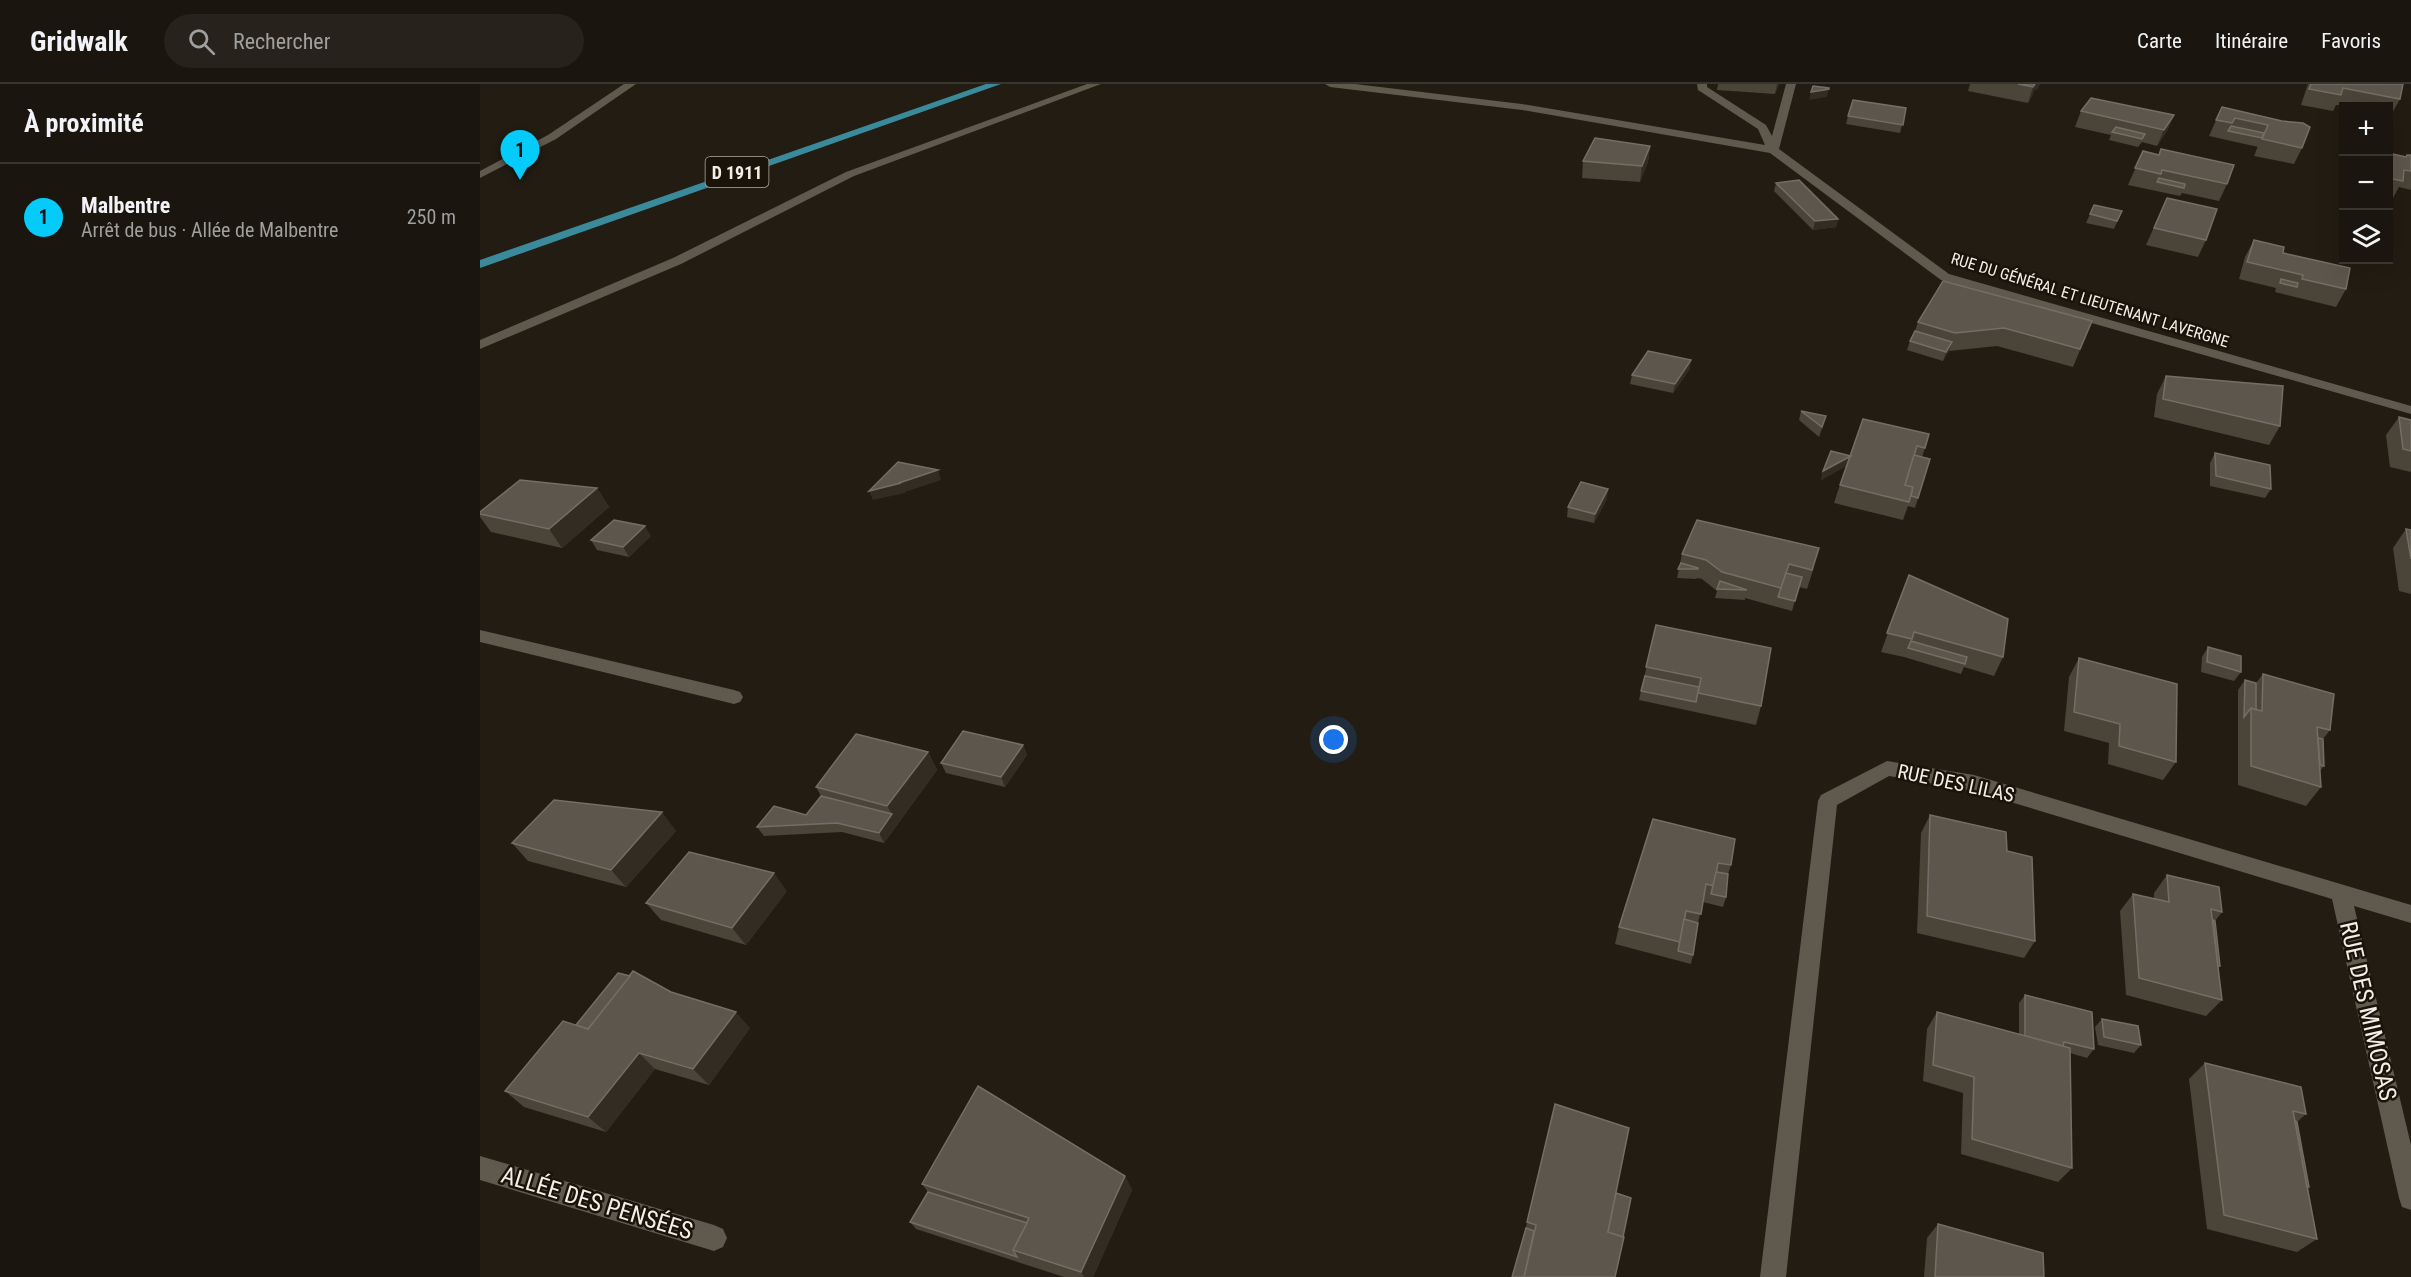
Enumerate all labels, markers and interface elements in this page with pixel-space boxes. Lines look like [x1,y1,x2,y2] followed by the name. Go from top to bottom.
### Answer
[164,14,584,68] search box
[30,25,128,58] text: Gridwalk
[185,25,218,58] icon: search
[233,29,330,54] text: Rechercher
[2137,29,2182,53] text: Carte
[2215,29,2288,53] text: Itinéraire
[2321,29,2381,53] text: Favoris
[2339,102,2393,264] map controls
[2339,102,2393,156] button: +
[24,108,144,138] text: À proximité
[500,130,540,180] pin: 1
[2339,156,2393,210] button: −
[706,157,768,187] road number: D 1911
[81,193,170,218] text: Malbentre
[38,205,49,229] text: 1
[407,205,456,229] text: 250 m
[2339,210,2393,264] button: layers
[81,218,338,242] text: Arrêt de bus · Allée de Malbentre
[1949,249,2231,351] street label: RUE DU GÉNÉRAL ET LIEUTENANT LAVERGNE
[1319,725,1348,754] your location
[1895,759,2017,807] street label: RUE DES LILAS
[2334,919,2402,1103] street label: RUE DES MIMOSAS
[498,1161,696,1245] street label: ALLÉE DES PENSÉES

